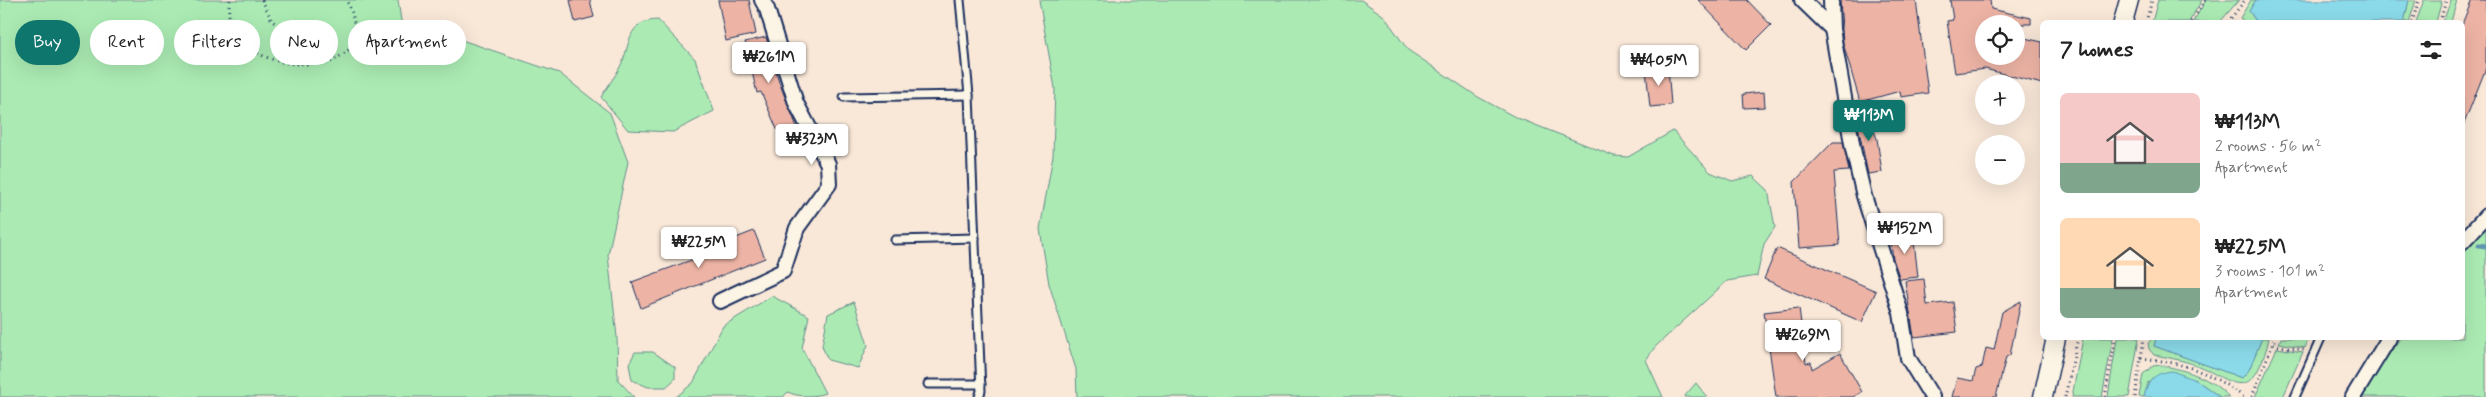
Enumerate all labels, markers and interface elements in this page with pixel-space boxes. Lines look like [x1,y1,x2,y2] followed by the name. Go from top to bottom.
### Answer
[1975,15,2025,185] map controls
[1975,15,2025,65] button: locate
[15,20,80,65] chip: Buy
[90,20,164,65] chip: Rent
[174,20,260,65] chip: Filters
[270,20,338,65] chip: New
[348,20,466,65] chip: Apartment
[2060,36,2133,64] text: 7 homes
[2417,36,2445,64] icon: filters
[734,42,804,84] pin: ₩261M
[1624,44,1694,87] pin: ₩405M
[743,47,795,68] text: ₩261M
[1631,50,1687,71] text: ₩405M
[1975,75,2025,125] button: +
[1834,100,1904,142] pin: ₩113M
[1844,105,1894,126] text: ₩113M
[2215,108,2280,136] text: ₩113M
[2100,113,2160,173] icon: home
[777,124,847,166] pin: ₩323M
[786,129,838,150] text: ₩323M
[1975,135,2025,185] button: −
[2215,136,2322,157] text: 2 rooms · 56 m²
[2215,157,2288,178] text: Apartment
[1870,212,1940,255] pin: ₩152M
[1878,218,1932,239] text: ₩152M
[664,226,734,269] pin: ₩225M
[672,232,726,253] text: ₩225M
[2215,233,2286,261] text: ₩225M
[2100,238,2160,298] icon: home
[2215,261,2325,282] text: 3 rooms · 101 m²
[2215,282,2288,303] text: Apartment
[1768,320,1838,362] pin: ₩269M
[1776,325,1830,346] text: ₩269M

